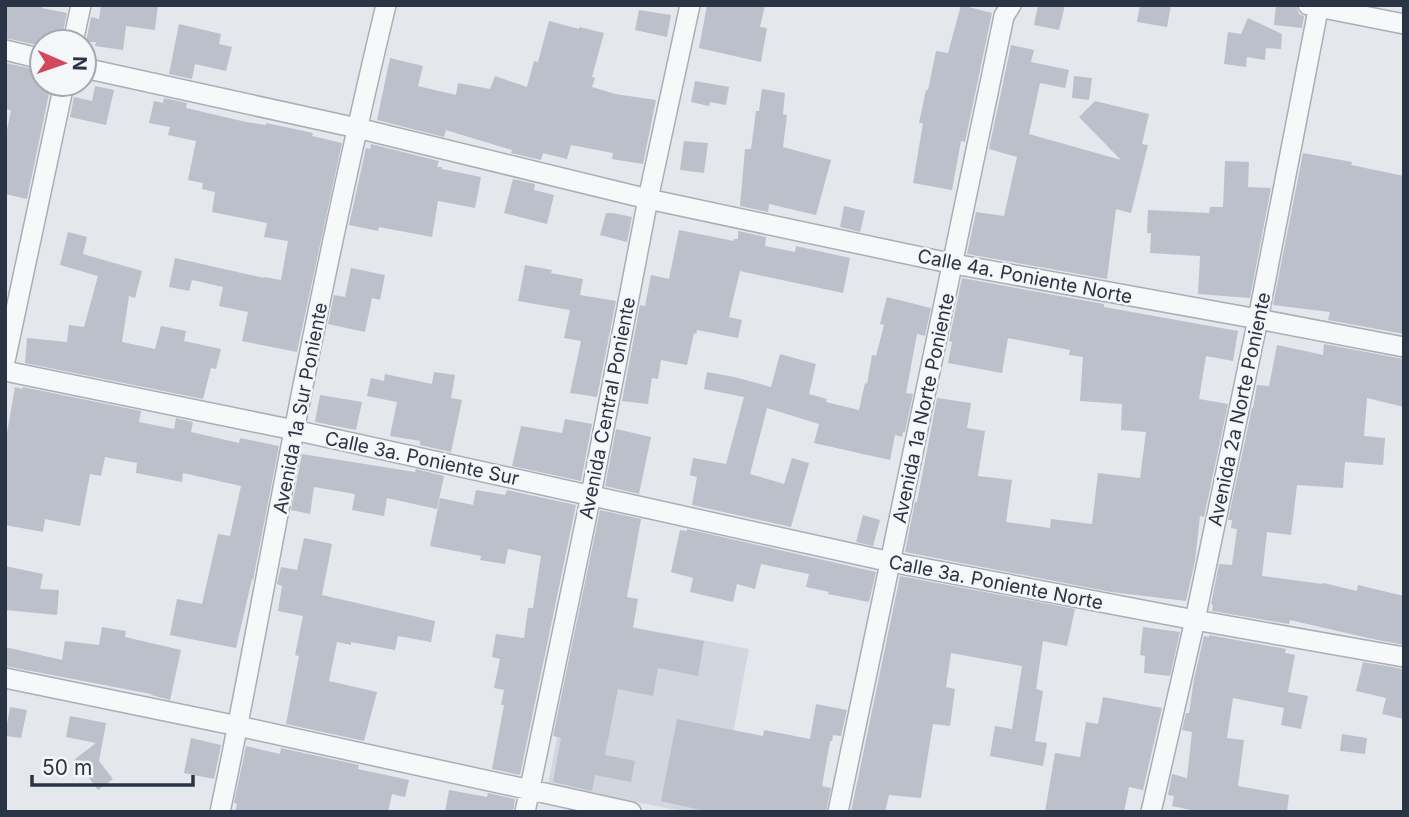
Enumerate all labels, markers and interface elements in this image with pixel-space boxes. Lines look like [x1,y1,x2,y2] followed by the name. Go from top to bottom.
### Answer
[28,28,98,98] north arrow
[68,56,91,71] text: N
[916,244,1134,309] street label: Calle 4a. Poniente Norte
[1203,290,1276,528] street label: Avenida 2a Norte Poniente
[888,291,959,525] street label: Avenida 1a Norte Poniente
[575,295,640,521] street label: Avenida Central Poniente
[269,300,332,516] street label: Avenida 1a Sur Poniente
[323,427,521,490] street label: Calle 3a. Poniente Sur
[887,550,1105,615] street label: Calle 3a. Poniente Norte
[32,744,192,788] scale bar
[42,755,92,780] text: 50 m

